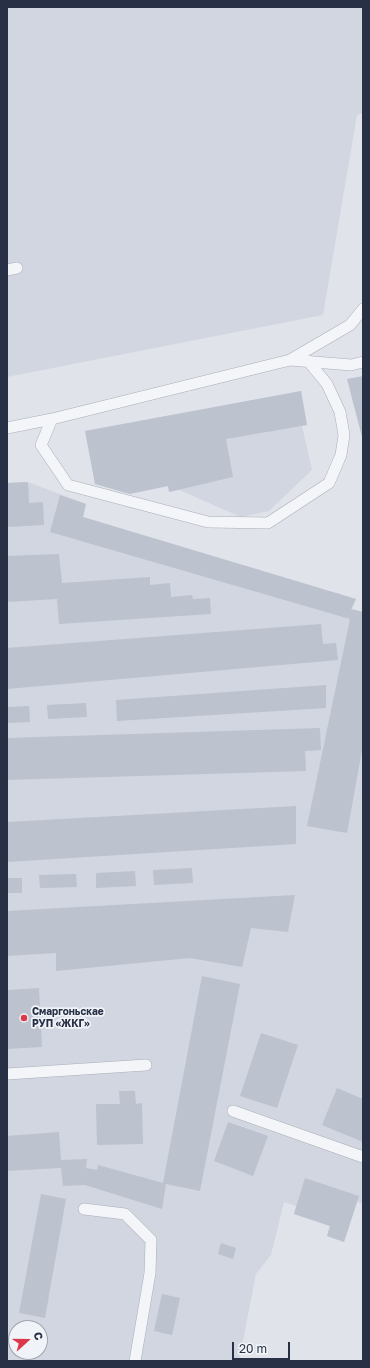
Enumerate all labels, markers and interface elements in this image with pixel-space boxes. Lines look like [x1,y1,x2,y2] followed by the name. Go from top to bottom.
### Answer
[32,1006,104,1030] place label: Смаргоньскае РУП «ЖКГ»
[19,1013,29,1023] marker: Смаргоньскае РУП «ЖКГ»
[8,1320,48,1360] north arrow
[31,1330,46,1342] text: С
[234,1334,292,1360] scale bar
[239,1341,267,1356] text: 20 m

